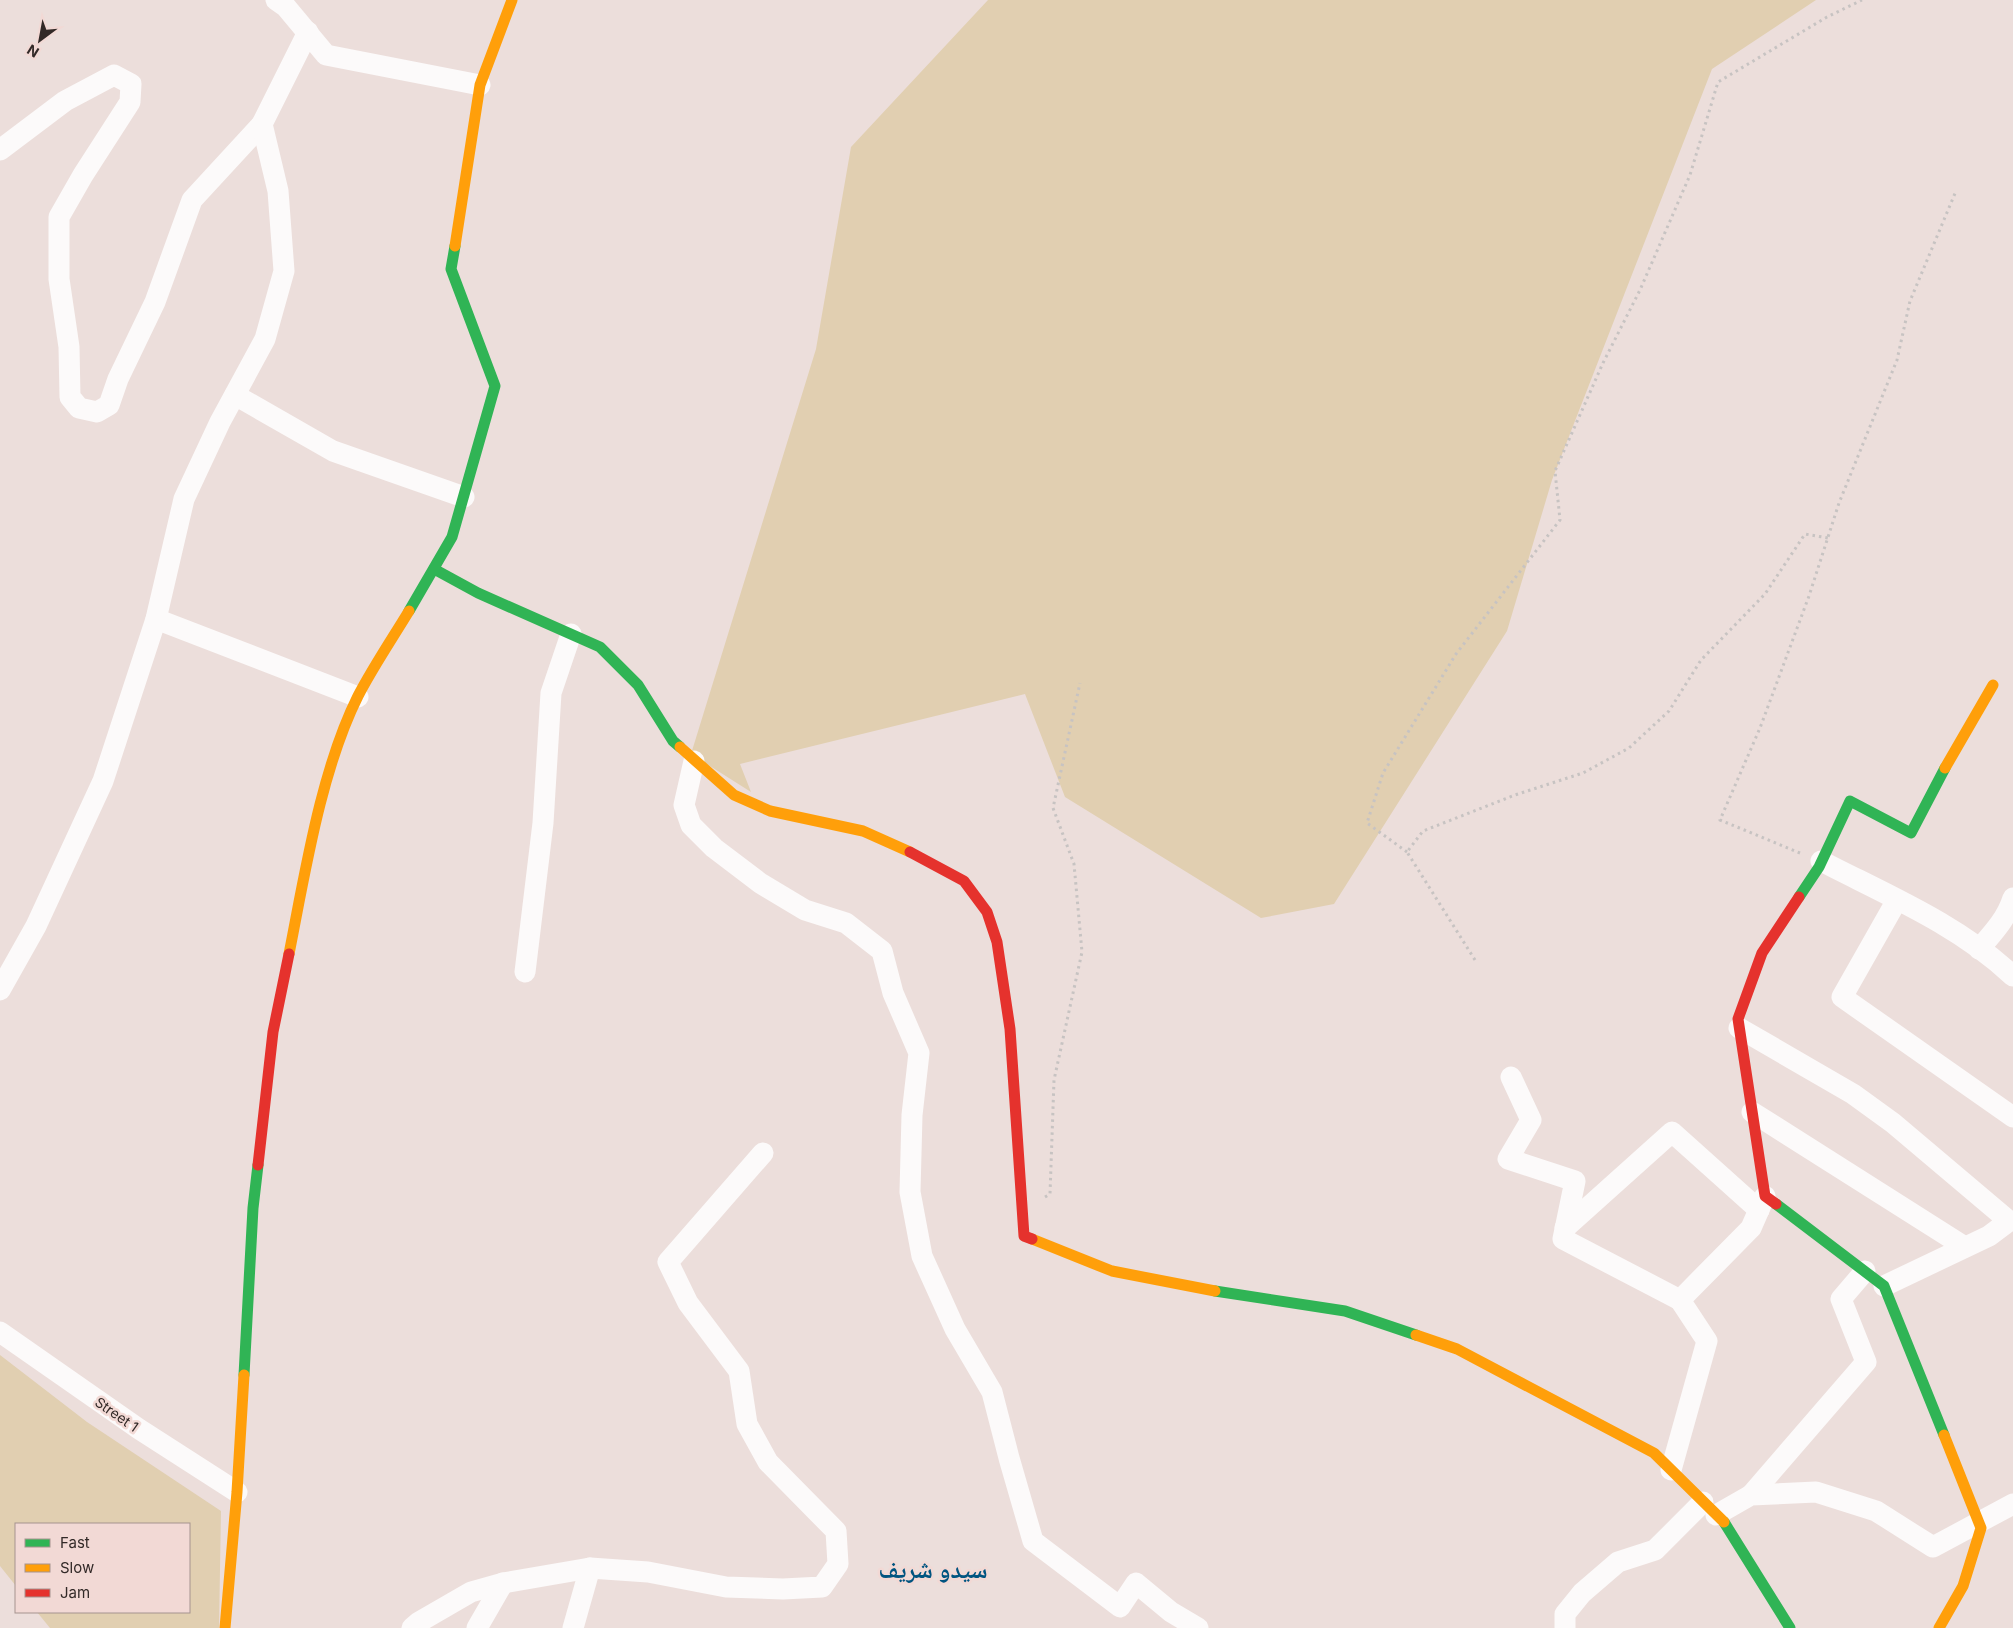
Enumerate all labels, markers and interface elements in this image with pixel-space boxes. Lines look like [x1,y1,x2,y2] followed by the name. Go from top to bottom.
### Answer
[15,15,65,65] north arrow
[24,41,42,61] text: N
[92,1393,142,1435] street label: Street 1
[15,1523,190,1613] legend
[60,1533,90,1552] text: Fast
[878,1555,988,1584] district label: سيدو شريف
[60,1558,94,1577] text: Slow
[60,1583,90,1602] text: Jam

